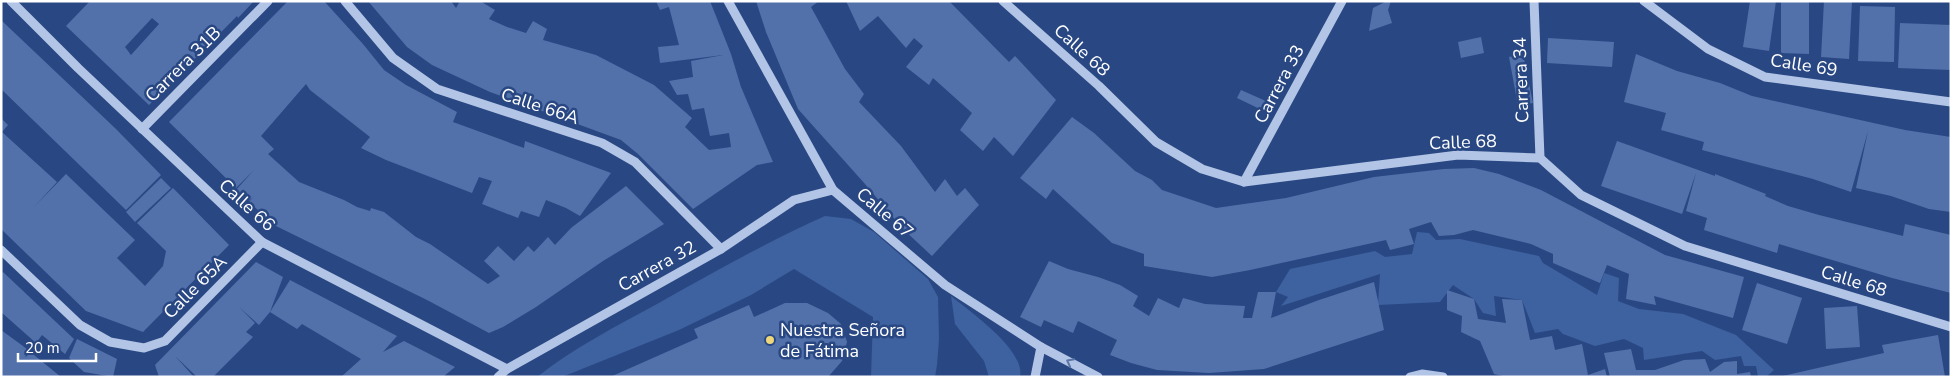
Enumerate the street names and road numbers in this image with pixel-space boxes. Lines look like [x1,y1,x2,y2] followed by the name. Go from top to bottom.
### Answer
[1049,18,1115,82] street label: Calle 68
[140,21,226,107] street label: Carrera 31B
[1508,36,1534,123] street label: Carrera 34
[1248,40,1310,128] street label: Carrera 33
[1769,48,1839,82] street label: Calle 69
[498,82,582,130] street label: Calle 66A
[1429,129,1497,155] street label: Calle 68
[214,173,280,237] street label: Calle 66
[851,182,919,244] street label: Calle 67
[614,235,700,297] street label: Carrera 32
[158,250,232,324] street label: Calle 65A
[1818,260,1890,302] street label: Calle 68

